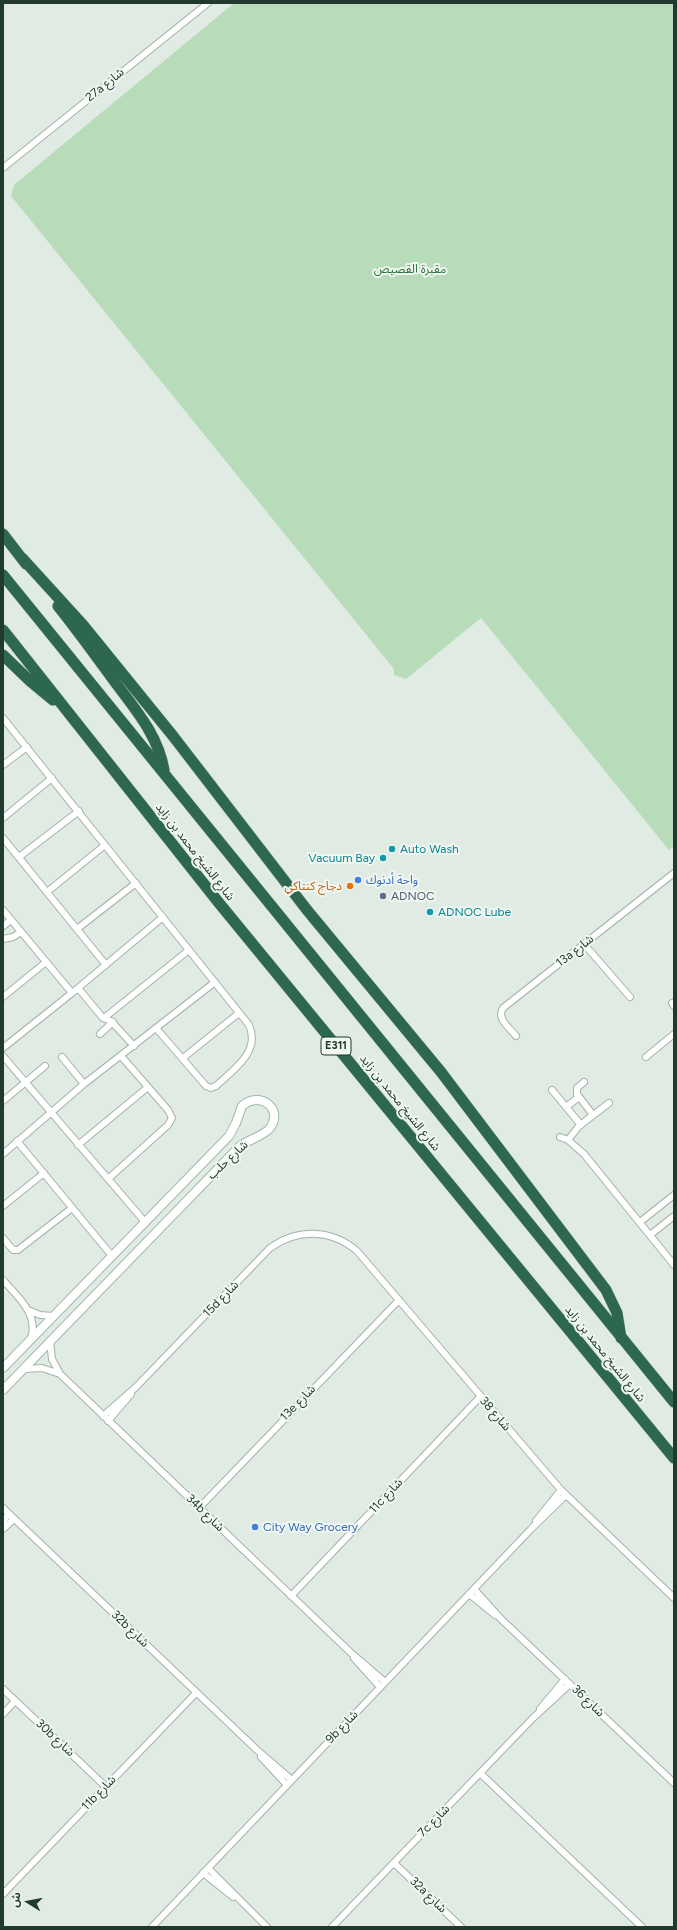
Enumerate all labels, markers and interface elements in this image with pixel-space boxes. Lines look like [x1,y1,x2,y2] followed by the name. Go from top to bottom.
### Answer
[83,65,127,105] street label: 27a شارع
[374,262,446,276] park label: مقبرة القصيص
[152,800,238,904] street label: شارع الشيخ محمد بن زايد
[400,842,459,856] place label: Auto Wash
[387,844,397,854] marker: Auto Wash
[308,851,375,865] place label: Vacuum Bay
[378,853,388,863] marker: Vacuum Bay
[366,873,418,887] place label: واحة أدنوك
[353,875,363,885] marker: واحة أدنوك
[284,879,342,893] place label: دجاج كنتاكي
[345,881,355,891] marker: دجاج كنتاكي
[391,889,435,903] place label: ADNOC
[378,891,388,901] marker: ADNOC
[438,905,511,919] place label: ADNOC Lube
[425,907,435,917] marker: ADNOC Lube
[553,932,597,970] street label: 13a شارع
[321,1037,351,1055] road number: E311
[357,1052,443,1154] street label: شارع الشيخ محمد بن زايد
[205,1138,251,1182] street label: شارع حلب
[200,1278,242,1320] street label: 15d شارع
[562,1303,648,1405] street label: شارع الشيخ محمد بن زايد
[277,1382,319,1424] street label: 13e شارع
[476,1394,514,1434] street label: شارع 38
[366,1475,406,1517] street label: 11c شارع
[183,1491,227,1535] street label: 34b شارع
[263,1520,358,1534] place label: City Way Grocery
[250,1522,260,1532] marker: City Way Grocery
[108,1608,152,1650] street label: 32b شارع
[569,1682,607,1720] street label: شارع 36
[323,1708,361,1746] street label: 9b شارع
[33,1717,77,1759] street label: 30b شارع
[79,1772,119,1814] street label: 11b شارع
[415,1802,453,1840] street label: 7c شارع
[407,1874,449,1916] street label: 32a شارع
[8,1882,48,1922] north arrow
[8,1891,24,1908] text: ش

